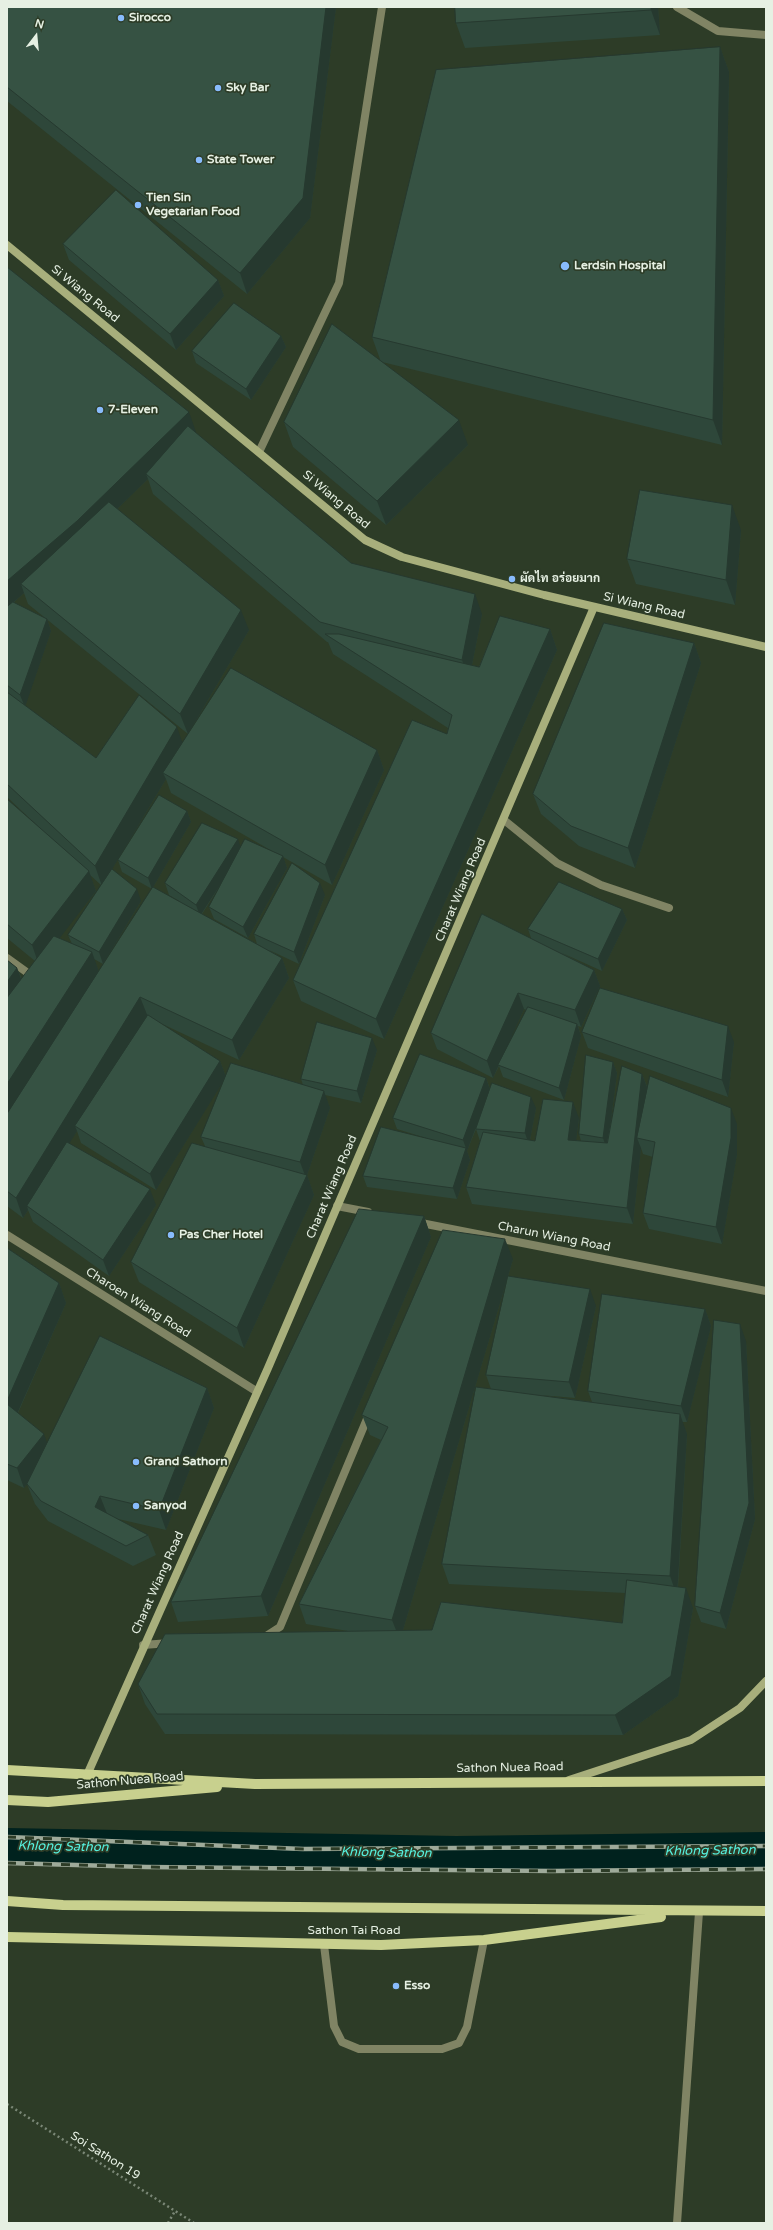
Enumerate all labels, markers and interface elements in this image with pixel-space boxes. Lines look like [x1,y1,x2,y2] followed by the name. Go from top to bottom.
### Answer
[129,11,171,25] place label: Sirocco
[116,13,126,23] marker: Sirocco
[16,16,56,56] north arrow
[33,17,45,31] text: N
[226,81,269,95] place label: Sky Bar
[213,83,223,93] marker: Sky Bar
[207,153,274,167] place label: State Tower
[194,155,204,165] marker: State Tower
[146,191,240,219] place label: Tien Sin Vegetarian Food
[133,200,143,210] marker: Tien Sin Vegetarian Food
[574,259,666,273] place label: Lerdsin Hospital
[559,260,571,272] marker: Lerdsin Hospital
[48,262,122,326] street label: Si Wiang Road
[108,403,158,417] place label: 7-Eleven
[95,405,105,415] marker: 7-Eleven
[299,468,373,532] street label: Si Wiang Road
[520,572,600,586] place label: ผัดไท อร่อยมาก
[507,574,517,584] marker: ผัดไท อร่อยมาก
[602,590,686,622] street label: Si Wiang Road
[433,836,489,944] street label: Charat Wiang Road
[304,1133,360,1241] street label: Charat Wiang Road
[496,1219,612,1255] street label: Charun Wiang Road
[179,1228,263,1242] place label: Pas Cher Hotel
[166,1230,176,1240] marker: Pas Cher Hotel
[83,1265,193,1341] street label: Charoen Wiang Road
[144,1455,228,1469] place label: Grand Sathorn
[131,1457,141,1467] marker: Grand Sathorn
[144,1499,187,1513] place label: Sanyod
[131,1501,141,1511] marker: Sanyod
[129,1529,187,1637] street label: Charat Wiang Road
[456,1760,564,1776] street label: Sathon Nuea Road
[76,1769,184,1793] street label: Sathon Nuea Road
[17,1838,109,1856] water label: Khlong Sathon
[664,1842,756,1860] water label: Khlong Sathon
[340,1844,432,1862] water label: Khlong Sathon
[308,1924,400,1938] street label: Sathon Tai Road
[404,1979,430,1993] place label: Esso
[391,1981,401,1991] marker: Esso
[67,2129,143,2183] street label: Soi Sathon 19

